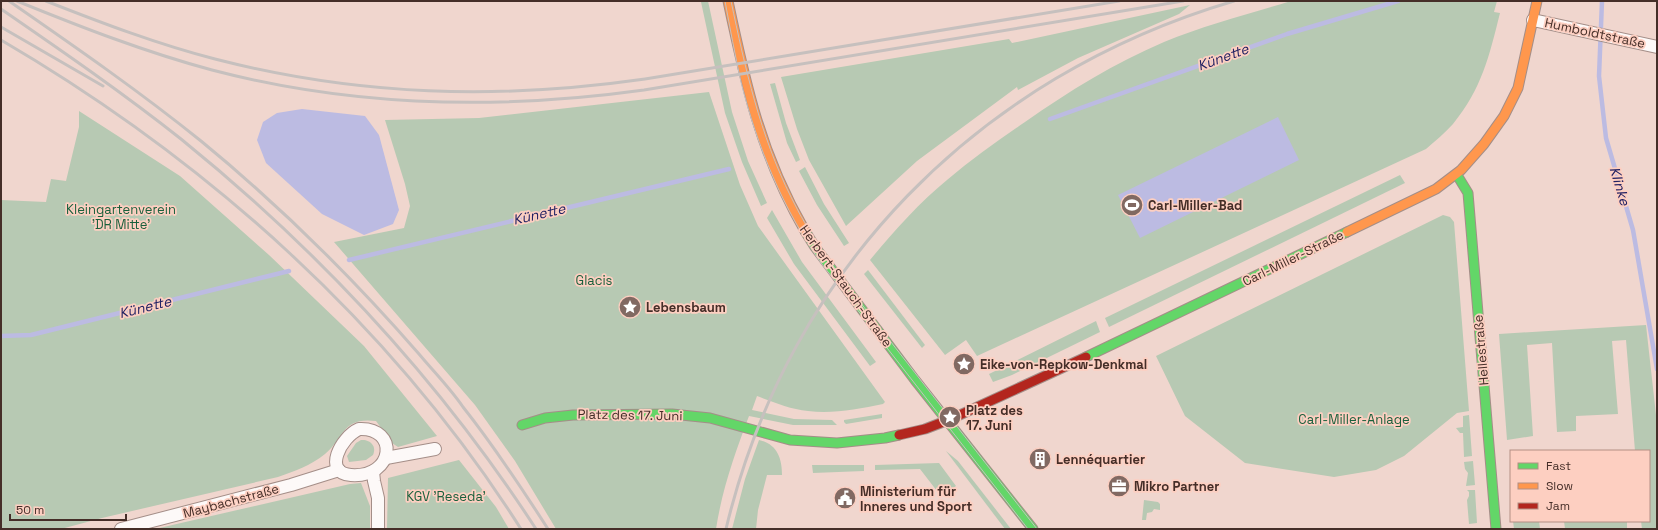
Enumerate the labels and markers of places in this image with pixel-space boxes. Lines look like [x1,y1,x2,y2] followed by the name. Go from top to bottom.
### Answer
[1119,192,1145,218] sports icon: Carl-Miller-Bad
[1148,197,1242,214] place label: Carl-Miller-Bad
[617,294,643,320] place icon: Lebensbaum
[646,299,726,316] place label: Lebensbaum
[951,351,977,377] place icon: Eike-von-Repkow-Denkmal
[980,356,1147,373] place label: Eike-von-Repkow-Denkmal
[966,402,1023,434] place label: Platz des 17. Juni
[937,404,963,430] place icon: Platz des 17. Juni
[1027,446,1053,472] building icon: Lennéquartier
[1056,451,1145,468] place label: Lennéquartier
[1106,473,1132,499] office icon: Mikro Partner
[1134,478,1219,495] place label: Mikro Partner
[860,483,972,515] place label: Ministerium für Inneres und Sport
[832,485,858,511] public building icon: Ministerium für Inneres und Sport

